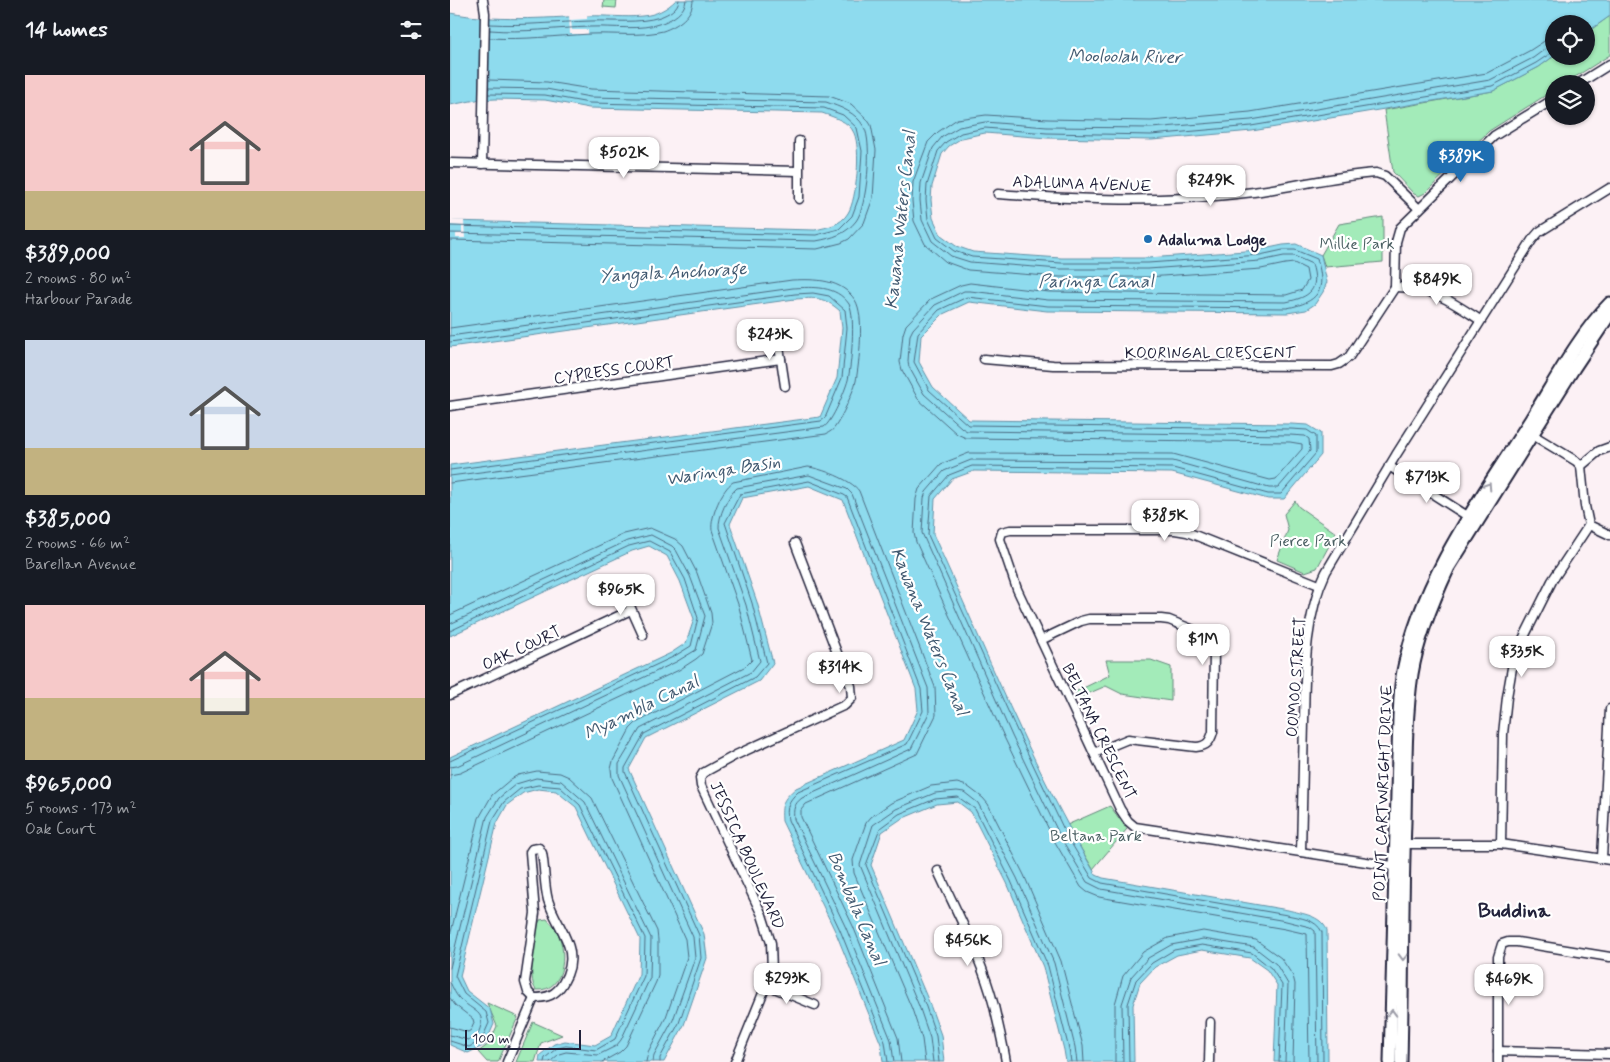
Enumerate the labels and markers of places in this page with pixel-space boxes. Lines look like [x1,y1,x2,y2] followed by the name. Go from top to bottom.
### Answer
[589,136,659,179] pin: $502K
[1426,140,1496,183] pin: $389K
[1176,164,1246,207] pin: $249K
[1158,230,1267,253] place label: Adaluma Lodge
[1142,233,1154,245] marker: Adaluma Lodge
[1402,264,1472,306] pin: $849K
[735,318,805,361] pin: $243K
[1392,462,1462,504] pin: $713K
[1130,500,1200,542] pin: $385K
[586,574,656,616] pin: $965K
[1179,624,1227,666] pin: $1M
[1487,636,1557,678] pin: $335K
[805,652,875,694] pin: $314K
[933,924,1003,967] pin: $456K
[752,962,822,1005] pin: $293K
[1474,964,1544,1006] pin: $469K

